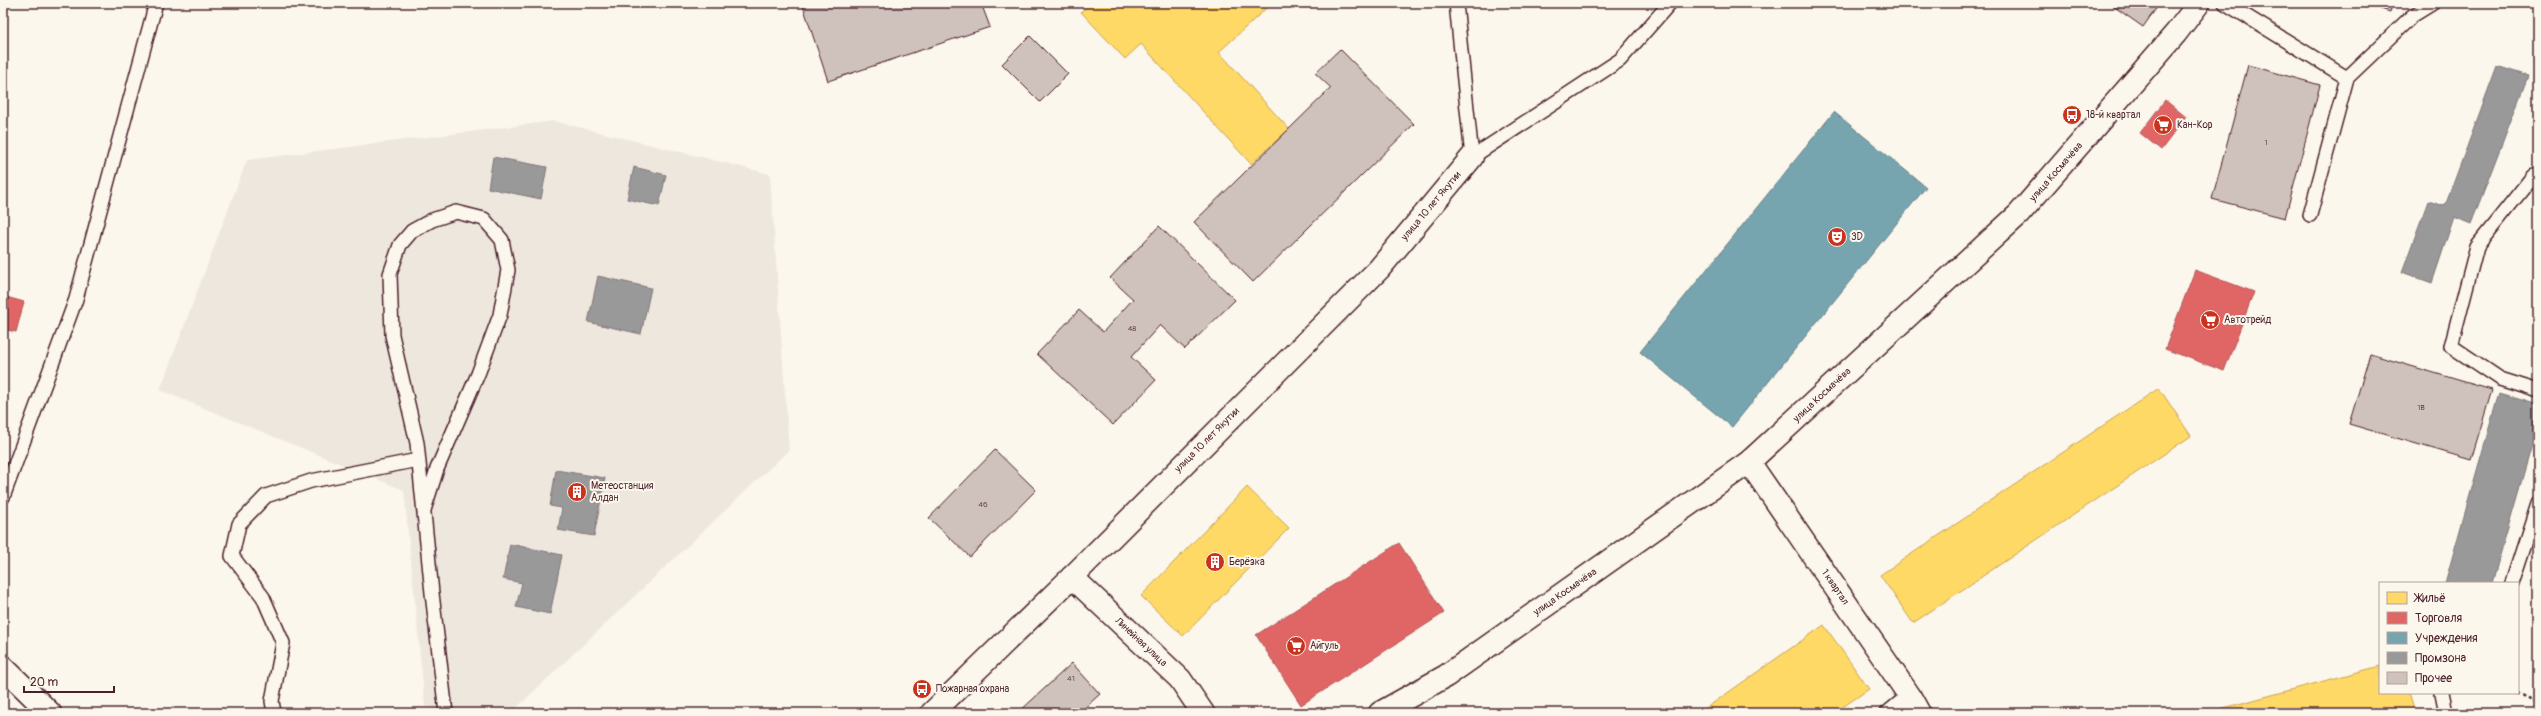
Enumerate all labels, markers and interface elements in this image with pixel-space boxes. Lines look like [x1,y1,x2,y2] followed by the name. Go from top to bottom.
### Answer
[2061,104,2083,126] bus stop icon: 18-й квартал
[2086,109,2141,121] place label: 18-й квартал
[2152,114,2174,136] supermarket icon: Кан-Кор
[2177,119,2213,131] place label: Кан-Кор
[2264,138,2268,147] house number: 1
[2026,140,2085,205] street label: улица Космачёва
[1398,169,1464,244] street label: улица 10 лет Якутии
[1826,226,1848,248] theatre icon: 3D
[1851,231,1863,243] place label: 3D
[2199,309,2221,331] supermarket icon: Автотрейд
[2224,314,2271,326] place label: Автотрейд
[1128,324,1136,333] house number: 48
[1790,365,1854,425] street label: улица Космачёва
[2417,403,2425,412] house number: 1В
[1171,405,1242,476] street label: улица 10 лет Якутии
[591,480,654,504] place label: Метеостанция Алдан
[566,481,588,503] building icon: Метеостанция Алдан
[978,500,988,509] house number: 46
[1204,551,1226,573] building icon: Берёзка
[1229,556,1265,568] place label: Берёзка
[1530,566,1599,619] street label: улица Космачёва
[1819,567,1851,607] street label: 1 квартал
[2379,582,2519,694] legend
[2413,591,2446,606] text: Жильё
[2415,611,2463,626] text: Торговля
[1112,614,1170,669] street label: Линейная улица
[2415,631,2478,646] text: Учреждения
[1285,635,1307,657] supermarket icon: Айгуль
[1310,640,1339,652] place label: Айгуль
[2415,651,2466,666] text: Промзона
[24,668,114,694] scale bar
[2415,671,2452,686] text: Прочее
[1067,674,1075,683] house number: 41
[30,675,59,690] text: 20 m
[911,678,933,700] bus stop icon: Пожарная охрана
[936,683,1009,695] place label: Пожарная охрана

